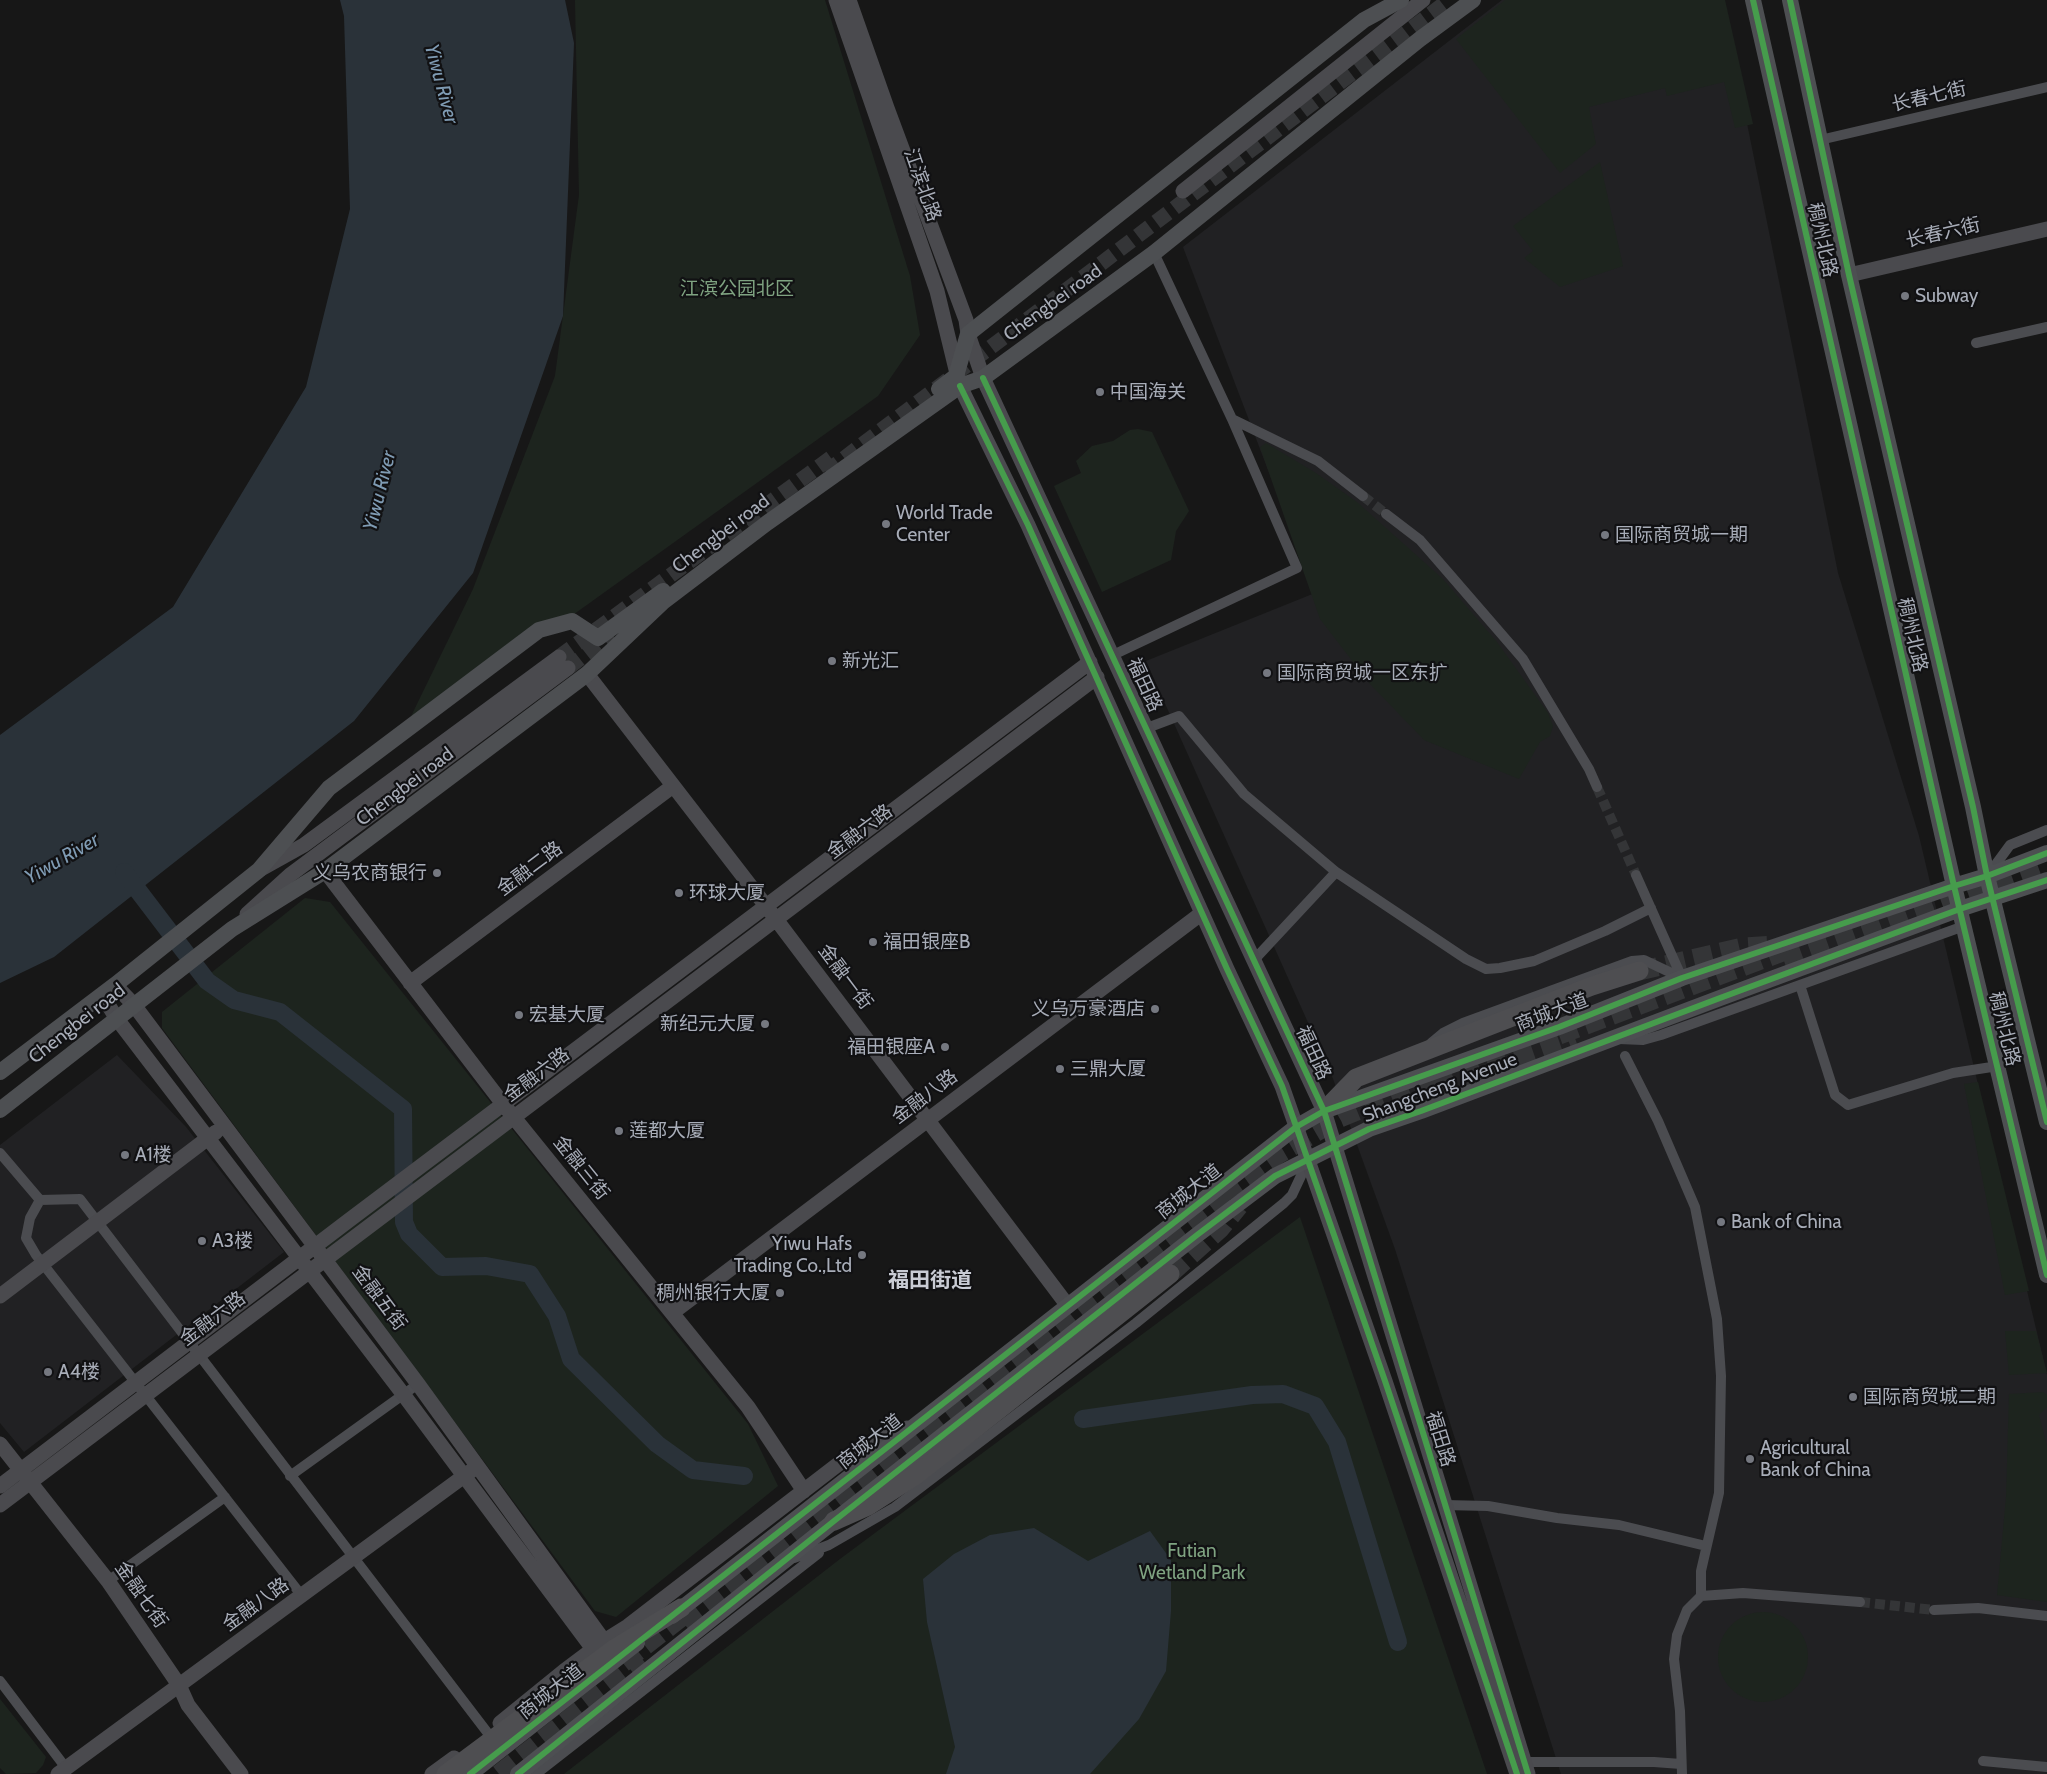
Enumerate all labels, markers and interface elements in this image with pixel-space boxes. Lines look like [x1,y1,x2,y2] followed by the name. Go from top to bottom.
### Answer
[419,41,463,127] water label: Yiwu River
[1889,77,1969,117] street label: 长春七街
[899,145,945,225] street label: 江滨北路
[1802,200,1842,280] street label: 稠州北路
[1903,213,1983,253] street label: 长春六街
[999,260,1107,346] street label: Chengbei road
[680,278,794,300] park label: 江滨公园北区
[1915,285,1978,307] place label: Subway
[1899,290,1911,302] marker: Subway
[1110,381,1186,403] place label: 中国海关
[1094,386,1106,398] marker: 中国海关
[358,448,402,534] water label: Yiwu River
[668,490,774,578] street label: Chengbei road
[896,502,993,546] place label: World Trade Center
[880,518,892,530] marker: World Trade Center
[1615,524,1748,546] place label: 国际商贸城一期
[1599,529,1611,541] marker: 国际商贸城一期
[1892,595,1932,675] street label: 稠州北路
[842,650,899,672] place label: 新光汇
[1122,654,1166,716] street label: 福田路
[826,655,838,667] marker: 新光汇
[1277,662,1448,684] place label: 国际商贸城一区东扩
[1261,667,1273,679] marker: 国际商贸城一区东扩
[352,743,458,831] street label: Chengbei road
[823,800,897,864] street label: 金融六路
[21,828,103,890] water label: Yiwu River
[493,837,567,901] street label: 金融二路
[313,862,427,884] place label: 义乌农商银行
[431,867,443,879] marker: 义乌农商银行
[689,882,765,904] place label: 环球大厦
[673,887,685,899] marker: 环球大厦
[883,931,970,953] place label: 福田银座B
[867,936,879,948] marker: 福田银座B
[813,940,877,1014] street label: 金融一街
[24,979,130,1069] street label: Chengbei road
[1512,989,1592,1037] street label: 商城大道
[1984,989,2024,1069] street label: 稠州北路
[1031,998,1145,1020] place label: 义乌万豪酒店
[1149,1003,1161,1015] marker: 义乌万豪酒店
[529,1004,605,1026] place label: 宏基大厦
[513,1009,525,1021] marker: 宏基大厦
[660,1013,755,1035] place label: 新纪元大厦
[759,1018,771,1030] marker: 新纪元大厦
[1291,1022,1335,1084] street label: 福田路
[847,1036,935,1058] place label: 福田银座A
[939,1041,951,1053] marker: 福田银座A
[500,1043,574,1107] street label: 金融六路
[1359,1048,1521,1128] street label: Shangcheng Avenue
[1070,1058,1146,1080] place label: 三鼎大厦
[1054,1063,1066,1075] marker: 三鼎大厦
[888,1065,962,1129] street label: 金融八路
[629,1120,705,1142] place label: 莲都大厦
[613,1125,625,1137] marker: 莲都大厦
[548,1131,614,1205] street label: 金融三街
[135,1144,172,1166] place label: A1楼
[119,1149,131,1161] marker: A1楼
[1152,1160,1226,1224] street label: 商城大道
[1731,1211,1842,1233] place label: Bank of China
[1715,1216,1727,1228] marker: Bank of China
[212,1230,253,1252] place label: A3楼
[734,1233,852,1277] place label: Yiwu Hafs Trading Co.,Ltd
[196,1235,208,1247] marker: A3楼
[856,1249,868,1261] marker: Yiwu Hafs Trading Co.,Ltd
[347,1261,411,1335] street label: 金融五街
[888,1268,972,1294] district label: 福田街道
[656,1282,770,1304] place label: 稠州银行大厦
[176,1287,250,1351] street label: 金融六路
[774,1287,786,1299] marker: 稠州银行大厦
[58,1361,100,1383] place label: A4楼
[42,1366,54,1378] marker: A4楼
[1863,1386,1996,1408] place label: 国际商贸城二期
[1847,1391,1859,1403] marker: 国际商贸城二期
[1421,1408,1459,1470] street label: 福田路
[833,1410,907,1474] street label: 商城大道
[1760,1437,1871,1481] place label: Agricultural Bank of China
[1744,1453,1756,1465] marker: Agricultural Bank of China
[1139,1540,1245,1584] park label: Futian Wetland Park
[110,1557,172,1633] street label: 金融七街
[219,1573,293,1637] street label: 金融八路
[514,1660,588,1724] street label: 商城大道

